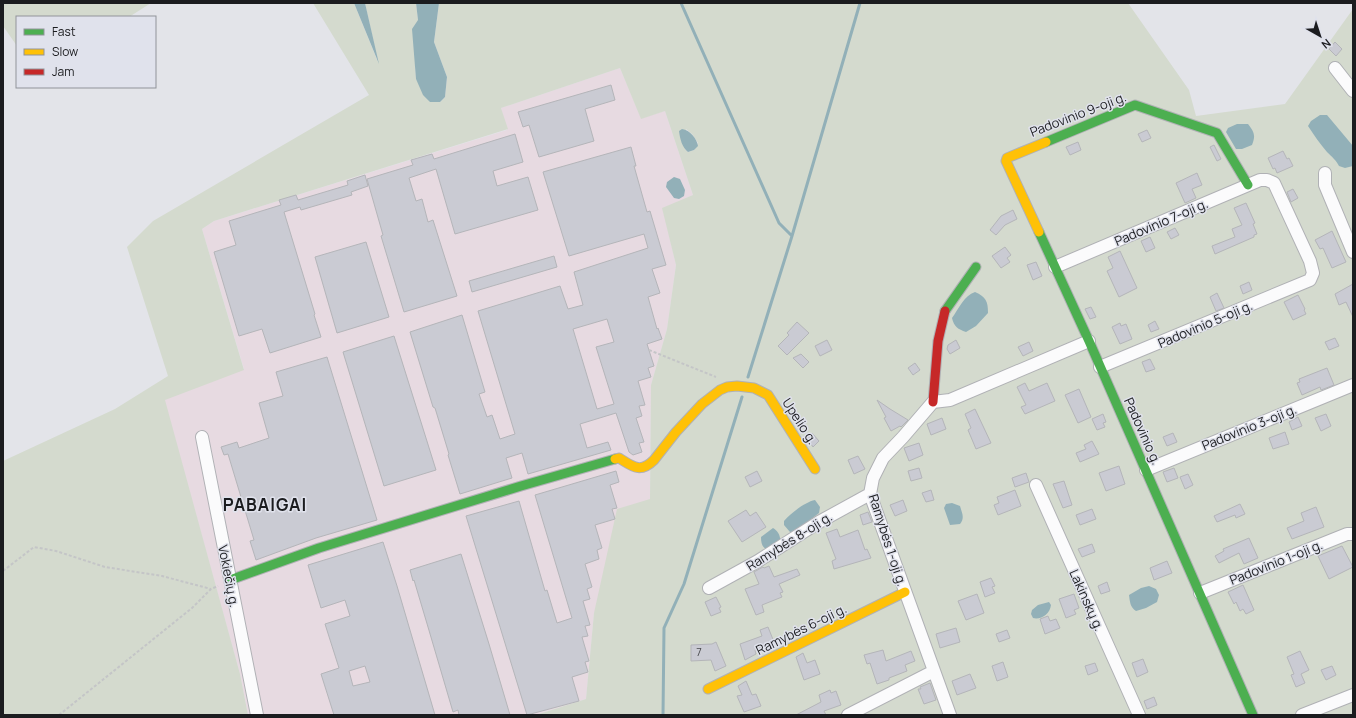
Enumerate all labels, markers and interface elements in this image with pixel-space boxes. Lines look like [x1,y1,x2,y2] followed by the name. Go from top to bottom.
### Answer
[16,16,156,88] legend
[1300,16,1340,56] north arrow
[52,23,76,40] text: Fast
[1319,36,1334,53] text: N
[52,43,78,60] text: Slow
[52,63,74,80] text: Jam
[1027,87,1129,141] street label: Padovinio 9-oji g.
[1111,194,1211,250] street label: Padovinio 7-oji g.
[1155,296,1255,352] street label: Padovinio 5-oji g.
[778,394,822,448] street label: Upelio g.
[1120,395,1166,467] street label: Padovinio g.
[1199,400,1299,454] street label: Padovinio 3-oji g.
[865,492,911,588] street label: Ramybės 1-oji g.
[223,493,307,516] district label: PABAIGAI
[743,507,835,575] street label: Ramybės 8-oji g.
[1227,535,1325,589] street label: Padovinio 1-oji g.
[214,543,244,609] street label: Vokiečių g.
[1065,566,1109,634] street label: Lakinskų g.
[753,599,849,659] street label: Ramybės 6-oji g.
[696,644,702,659] house number: 7

